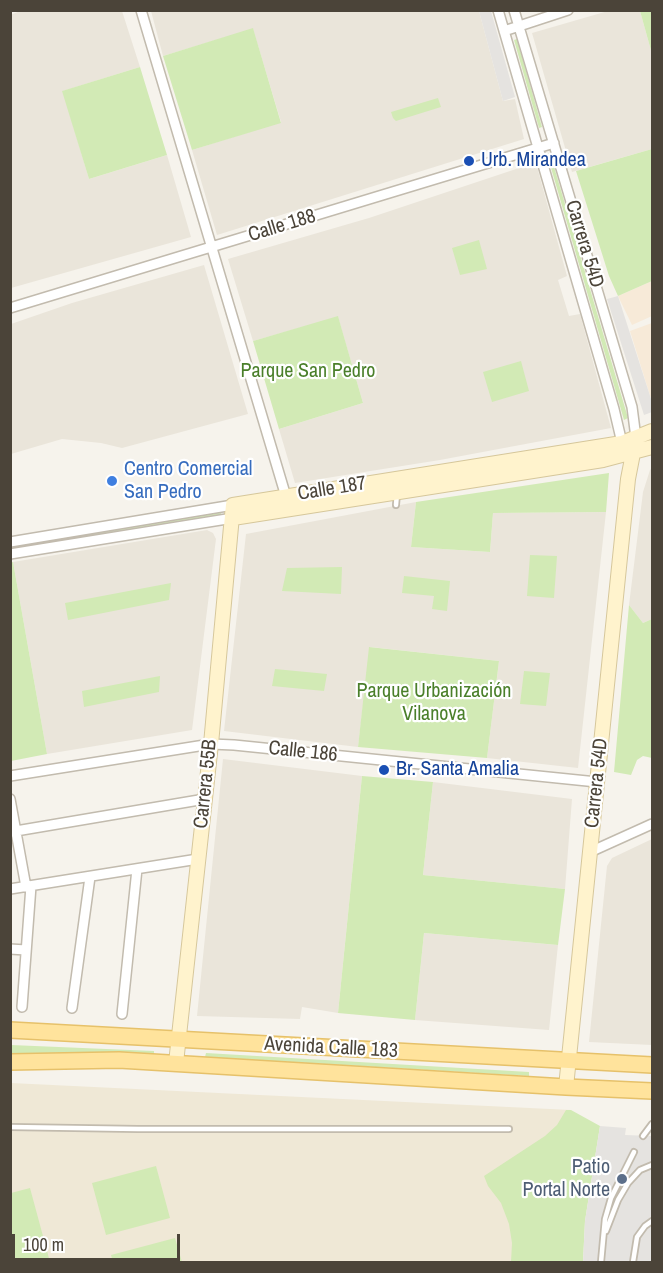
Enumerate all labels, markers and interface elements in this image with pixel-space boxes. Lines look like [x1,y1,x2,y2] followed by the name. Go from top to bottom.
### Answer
[481,149,586,173] place label: Urb. Mirandea
[462,154,476,168] marker: Urb. Mirandea
[559,197,609,291] street label: Carrera 54D
[245,204,319,248] street label: Calle 188
[241,360,375,384] park label: Parque San Pedro
[124,458,252,505] place label: Centro Comercial San Pedro
[296,472,368,506] street label: Calle 187
[105,474,119,488] marker: Centro Comercial San Pedro
[357,680,511,727] park label: Parque Urbanización Vilanova
[267,736,339,768] street label: Calle 186
[580,737,614,829] street label: Carrera 54D
[189,738,223,830] street label: Carrera 55B
[396,758,519,782] place label: Br. Santa Amalia
[377,763,391,777] marker: Br. Santa Amalia
[264,1033,398,1063] street label: Avenida Calle 183
[523,1156,610,1203] place label: Patio Portal Norte
[615,1172,629,1186] marker: Patio Portal Norte
[15,1222,183,1260] scale bar
[23,1232,64,1257] text: 100 m

